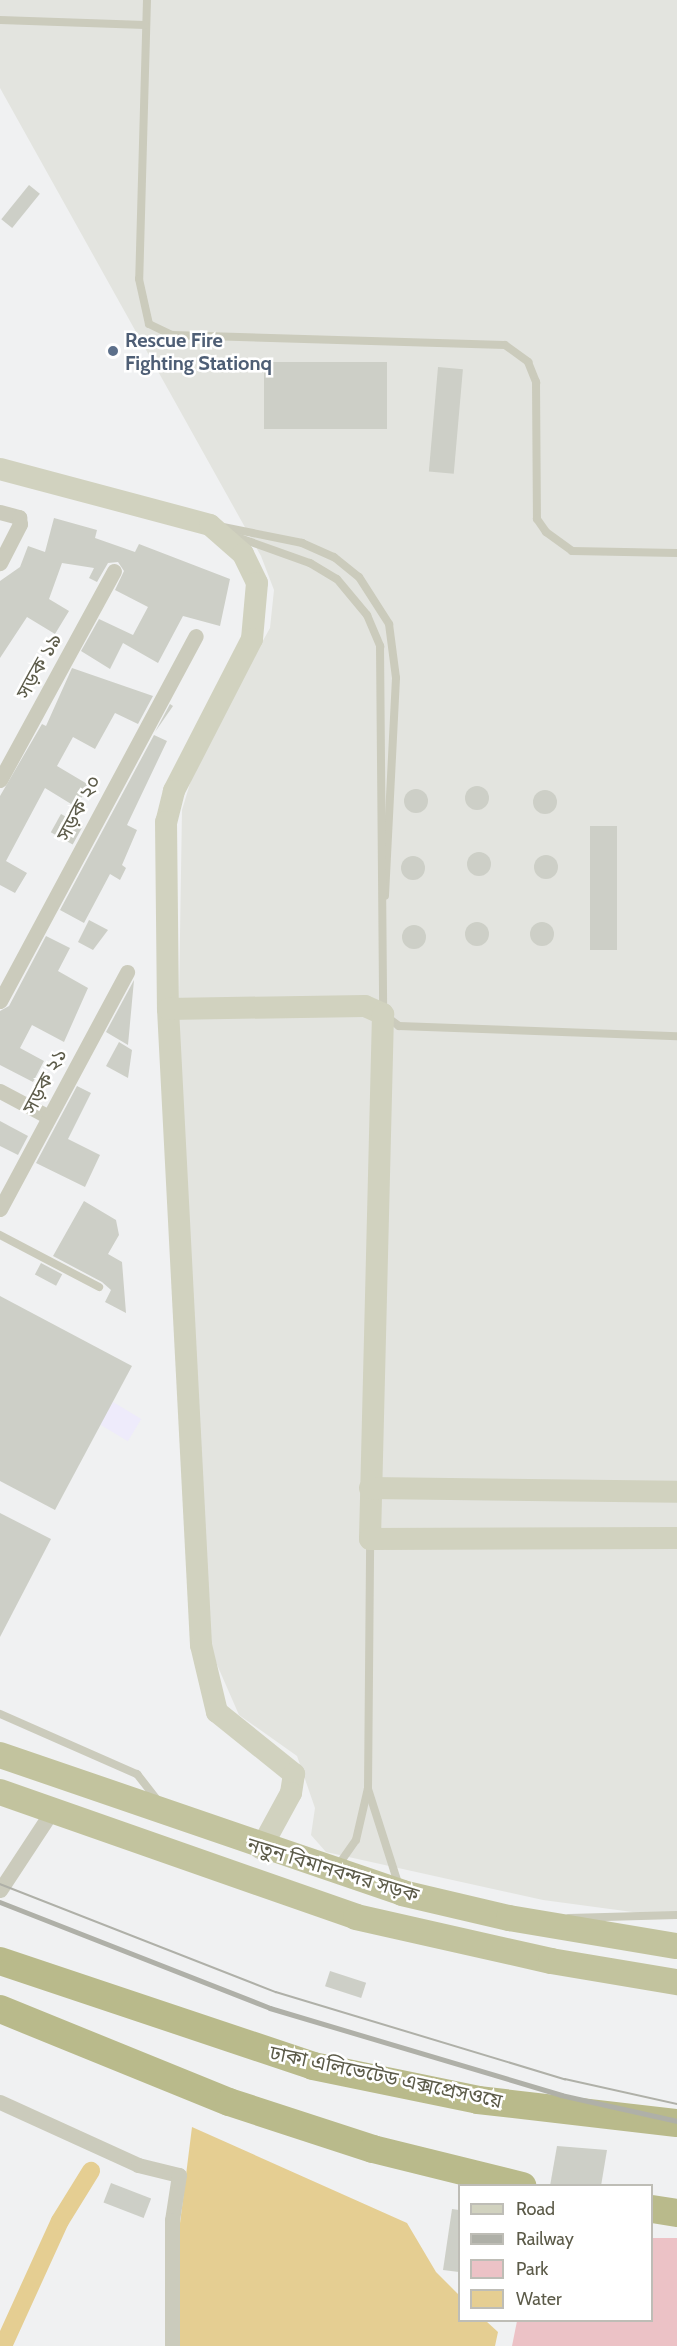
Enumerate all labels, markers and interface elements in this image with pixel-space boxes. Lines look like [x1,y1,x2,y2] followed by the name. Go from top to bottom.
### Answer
[125,328,272,375] place label: Rescue Fire Fighting Stationq
[106,344,120,358] marker: Rescue Fire Fighting Stationq
[11,629,67,703] street label: সড়ক ১৯
[52,771,106,845] street label: সড়ক ২০
[18,1044,72,1118] street label: সড়ক ২১
[244,1833,422,1907] street label: নতুন বিমানবন্দর সড়ক
[268,2041,504,2113] street label: ঢাকা এলিভেটেড এক্সপ্রেসওয়ে
[458,2184,653,2322] legend
[516,2198,555,2220] text: Road
[516,2228,574,2250] text: Railway
[516,2258,548,2280] text: Park
[516,2288,562,2310] text: Water

